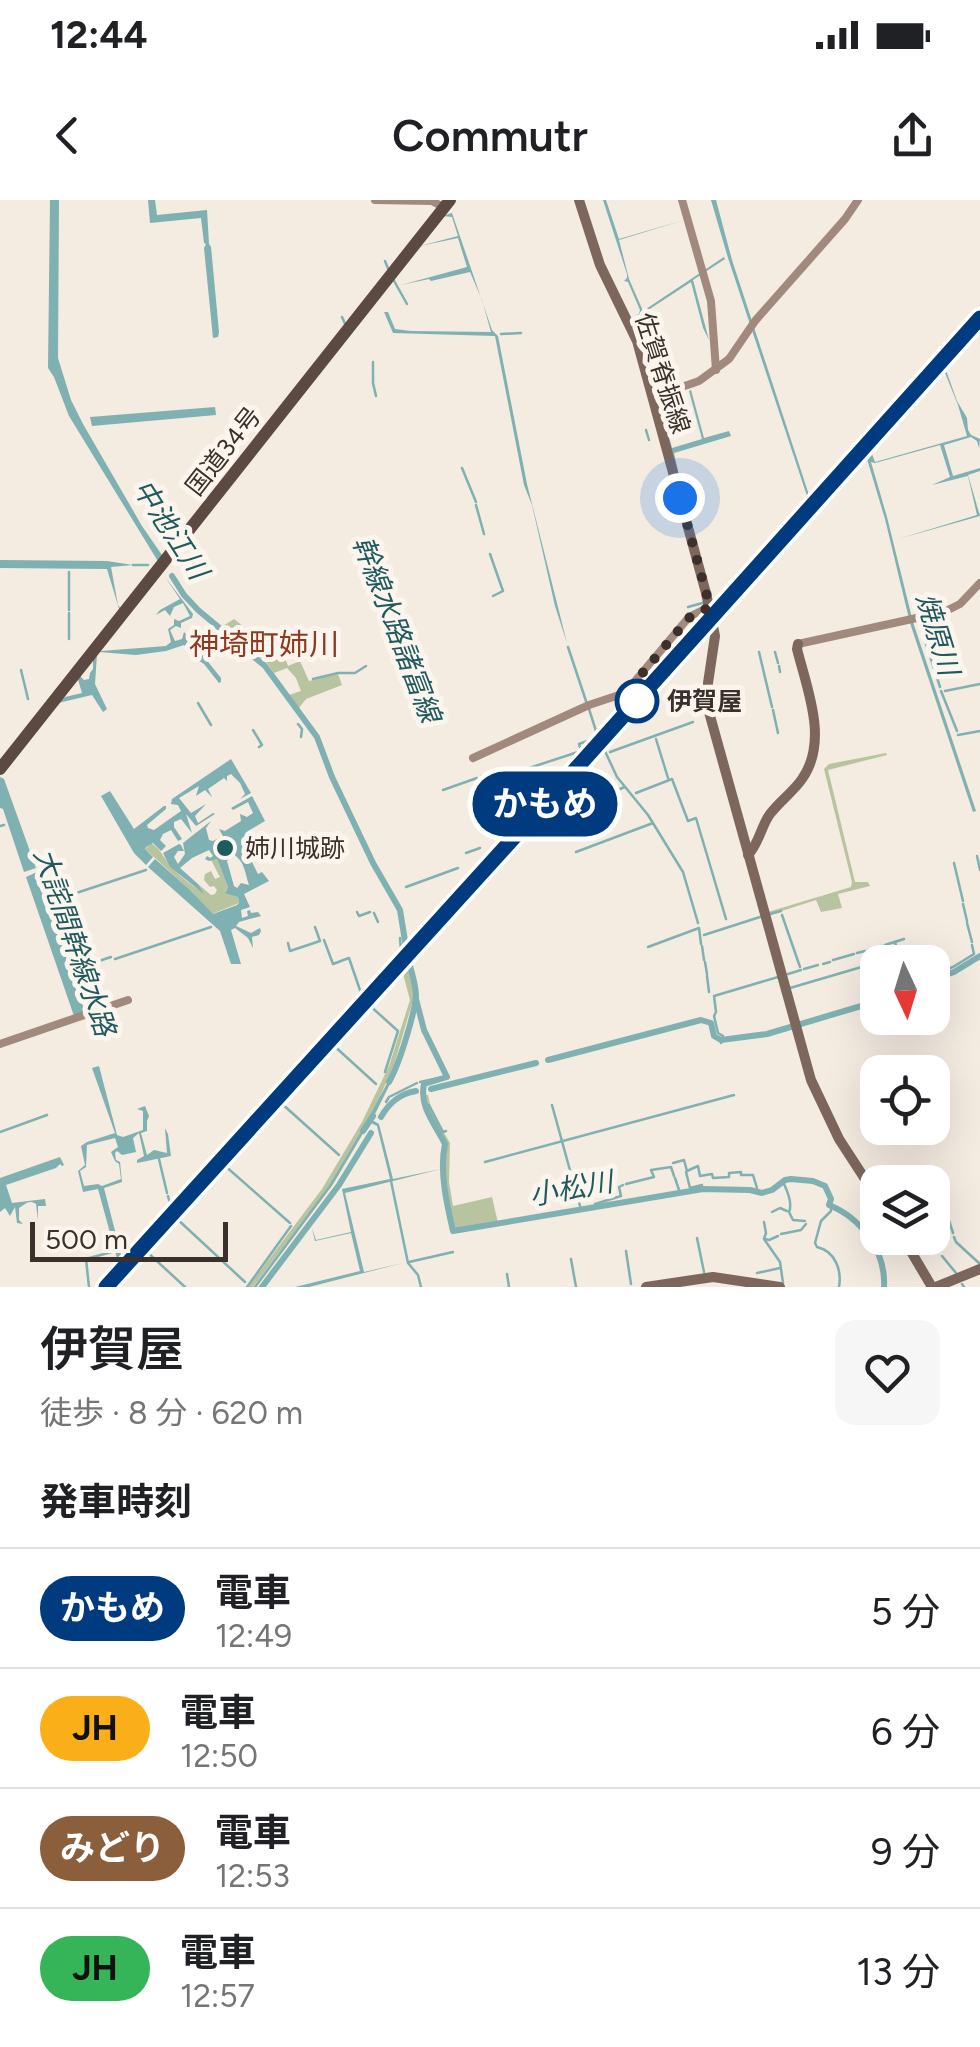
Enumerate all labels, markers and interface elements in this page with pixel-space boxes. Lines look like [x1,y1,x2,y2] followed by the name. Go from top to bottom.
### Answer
[50,12,148,58] text: 12:44
[40,108,95,163] icon: back
[392,108,588,162] text: Commutr
[885,108,940,163] icon: share
[629,309,697,437] street label: 佐賀脊振線
[179,401,267,501] street label: 国道34号
[126,473,217,588] water label: 中池江川
[655,473,705,523] your location
[346,531,449,729] water label: 幹線水路諸富線
[909,589,967,682] water label: 焼原川
[189,626,339,663] district label: 神埼町姉川
[616,680,658,722] marker: 伊賀屋
[667,686,742,716] place label: 伊賀屋
[488,772,602,836] line badge: かもめ
[492,783,598,825] text: かもめ
[245,833,345,863] place label: 姉川城跡
[214,837,236,859] marker: 姉川城跡
[27,844,124,1042] water label: 大詫間幹線水路
[860,945,950,1035] north arrow
[860,945,950,1255] map controls
[860,1055,950,1145] button: locate
[527,1163,618,1212] water label: 小松川
[860,1165,950,1255] button: layers
[30,1217,228,1262] scale bar
[45,1222,128,1256] text: 500 m
[40,1320,184,1378] text: 伊賀屋
[835,1320,940,1425] button: heart
[40,1394,303,1432] text: 徒歩 · 8 分 · 620 m
[40,1479,192,1525] text: 発車時刻
[215,1570,291,1616] text: 電車
[60,1587,165,1629] text: かもめ
[871,1589,940,1635] text: 5 分
[215,1617,292,1655] text: 12:49
[180,1690,256,1736] text: 電車
[72,1707,118,1749] text: JH
[871,1709,940,1755] text: 6 分
[180,1737,258,1775] text: 12:50
[215,1810,291,1856] text: 電車
[60,1827,165,1869] text: みどり
[871,1829,940,1875] text: 9 分
[215,1857,290,1895] text: 12:53
[180,1930,256,1976] text: 電車
[72,1947,118,1989] text: JH
[856,1949,940,1995] text: 13 分
[180,1977,255,2015] text: 12:57

